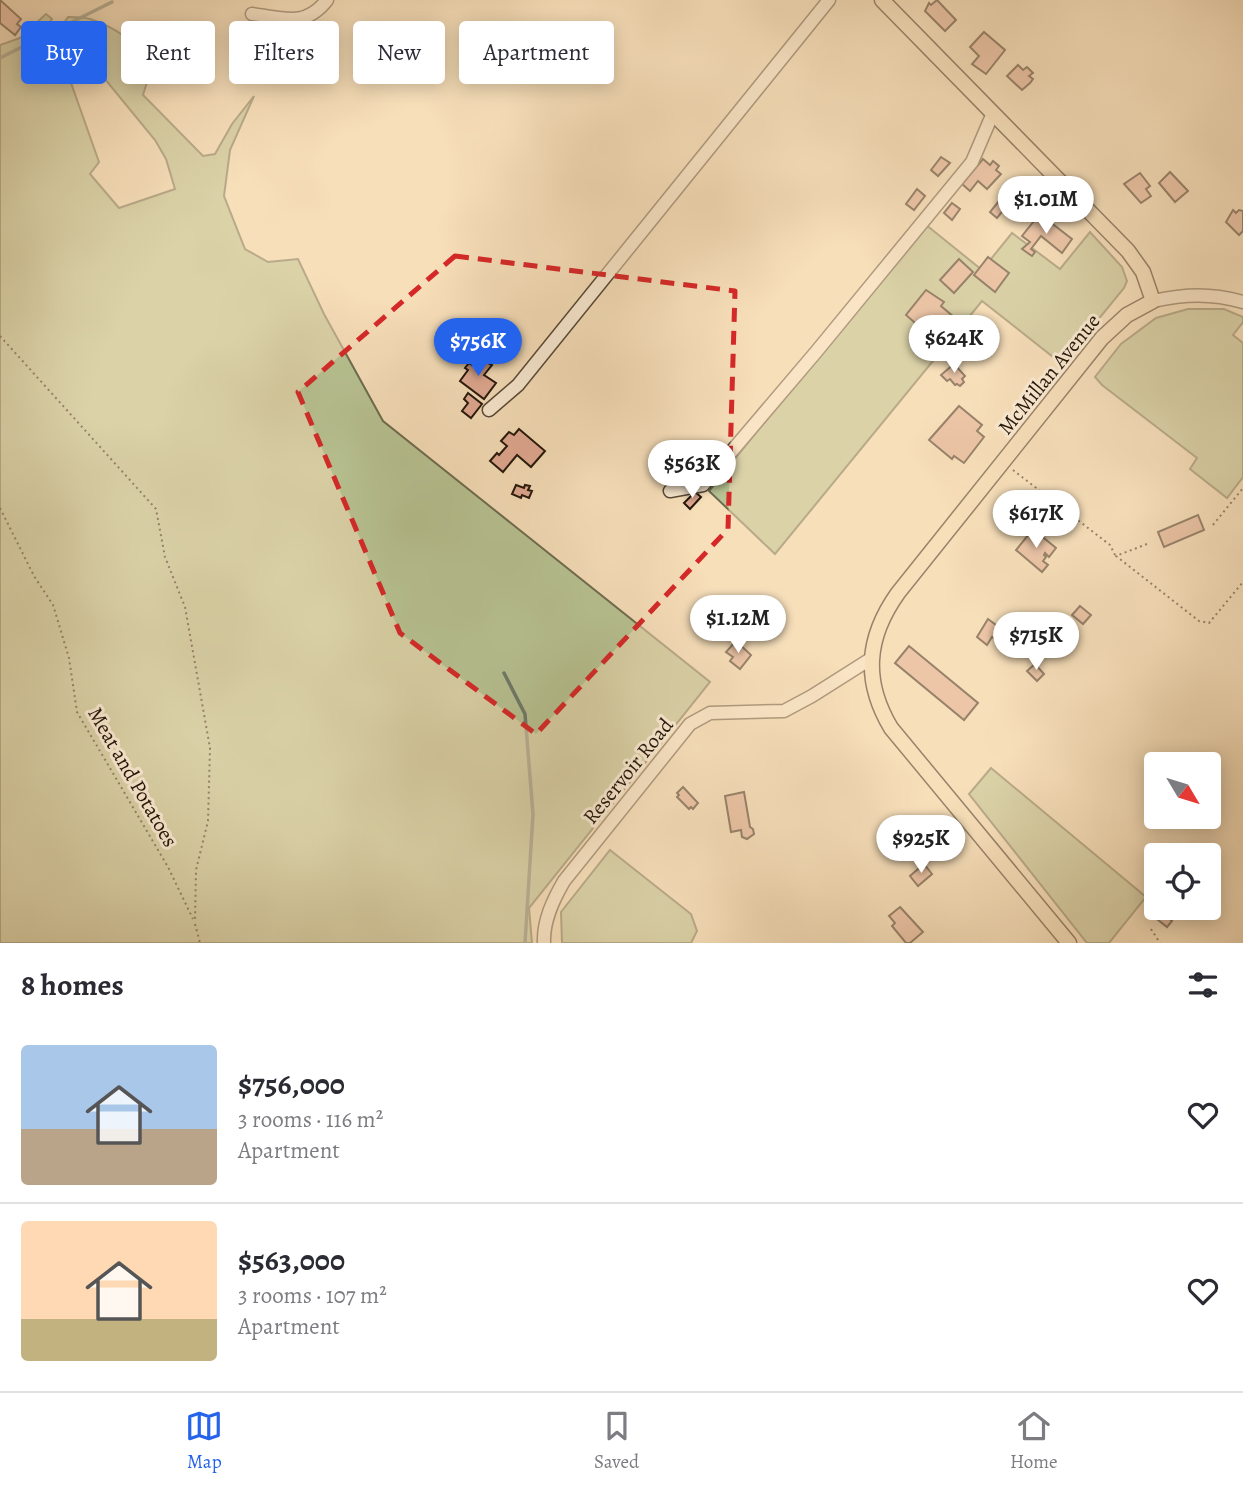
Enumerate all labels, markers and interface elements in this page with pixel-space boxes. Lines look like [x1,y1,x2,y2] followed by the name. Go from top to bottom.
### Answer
[21,21,107,84] chip: Buy
[121,21,215,84] chip: Rent
[229,21,339,84] chip: Filters
[353,21,445,84] chip: New
[459,21,614,84] chip: Apartment
[989,176,1103,236] pin: $1.01M
[1014,183,1078,214] text: $1.01M
[992,308,1106,440] street label: McMillan Avenue
[905,316,1003,375] pin: $624K
[429,318,527,378] pin: $756K
[925,322,983,353] text: $624K
[450,325,506,356] text: $756K
[643,440,741,500] pin: $563K
[664,447,720,478] text: $563K
[987,490,1085,550] pin: $617K
[1009,497,1063,528] text: $617K
[681,596,795,655] pin: $1.12M
[706,602,770,633] text: $1.12M
[987,612,1085,672] pin: $715K
[1009,619,1063,650] text: $715K
[82,702,184,852] street label: Meat and Potatoes
[576,711,680,830] street label: Reservoir Road
[1144,752,1222,830] north arrow
[1144,752,1221,920] map controls
[872,816,970,875] pin: $925K
[892,822,950,853] text: $925K
[1144,843,1221,920] button: locate
[21,965,124,1005] text: 8 homes
[1184,966,1222,1004] icon: filters
[238,1064,345,1104] text: $756,000
[77,1073,161,1157] icon: home
[1184,1096,1222,1134] icon: heart
[238,1104,383,1135] text: 3 rooms · 116 m²
[238,1135,340,1166] text: Apartment
[238,1240,345,1280] text: $563,000
[77,1249,161,1333] icon: home
[1184,1272,1222,1310] icon: heart
[238,1280,387,1311] text: 3 rooms · 107 m²
[238,1311,340,1342] text: Apartment
[185,1407,223,1475] tab: Map
[594,1407,639,1475] tab: Saved
[1010,1407,1058,1475] tab: Home

